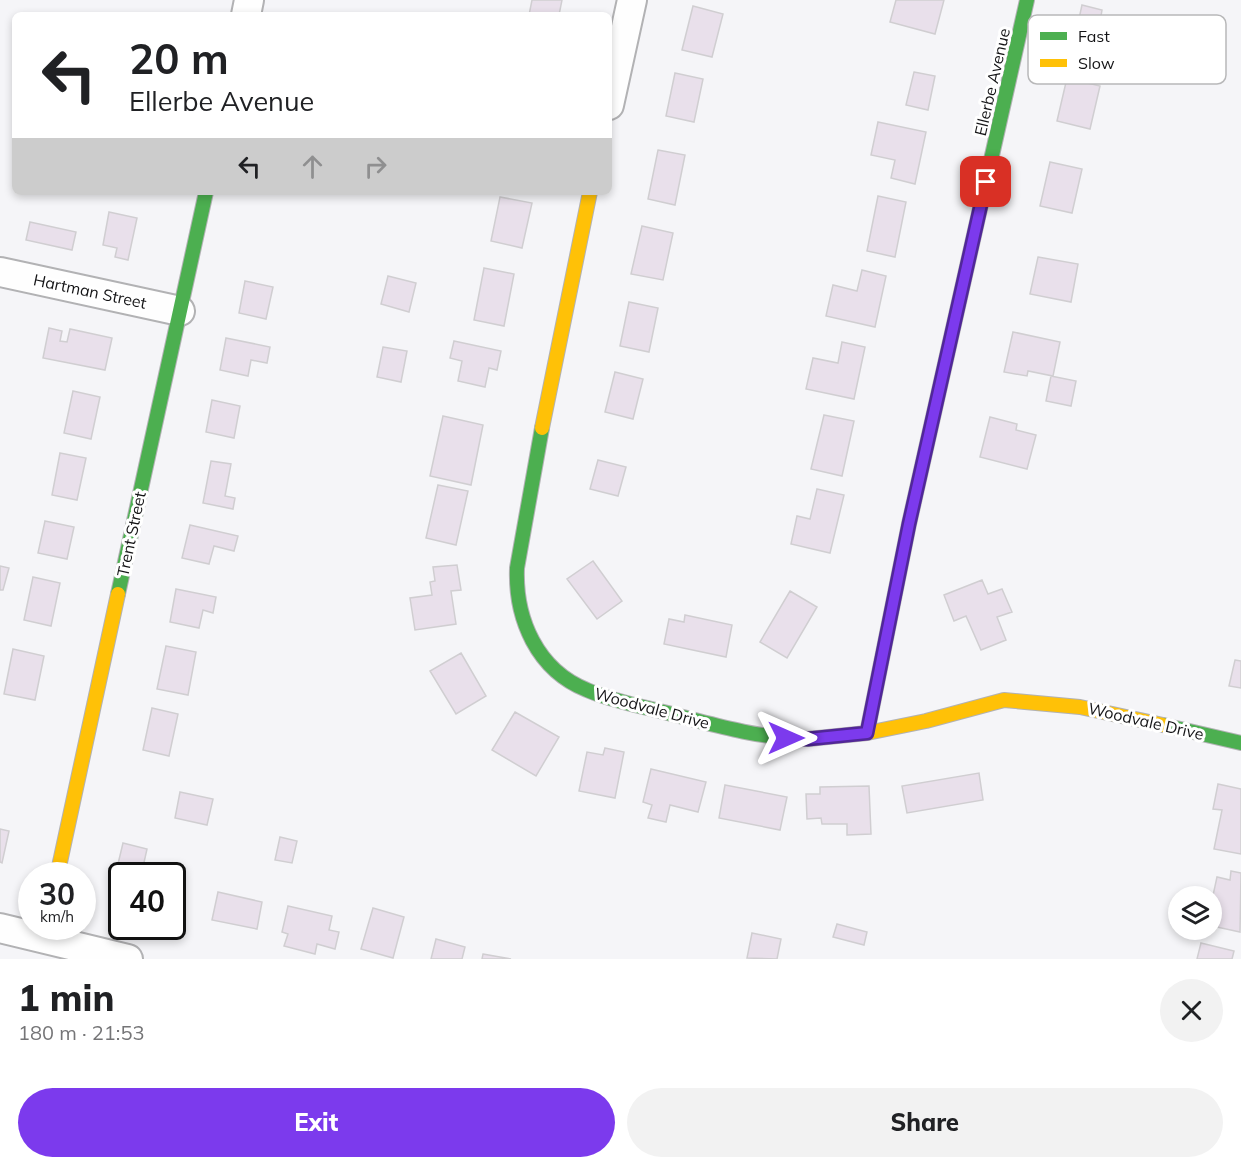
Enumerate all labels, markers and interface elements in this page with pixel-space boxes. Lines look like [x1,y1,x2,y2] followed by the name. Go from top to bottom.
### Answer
[1028,15,1226,84] legend
[970,26,1014,138] street label: Ellerbe Avenue
[1078,26,1110,46] text: Fast
[129,32,229,85] text: 20 m
[30,36,108,114] icon: left
[1078,53,1115,73] text: Slow
[129,84,314,118] text: Ellerbe Avenue
[233,150,266,183] icon: left
[296,150,329,183] icon: ahead
[359,150,392,183] icon: right
[960,156,1011,207] pin
[969,165,1002,198] icon: arrive
[32,269,149,313] street label: Hartman Street
[112,489,150,578] street label: Trent Street
[592,683,712,733] street label: Woodvale Drive
[1086,698,1206,744] street label: Woodvale Drive
[754,706,818,770] position arrow
[108,862,186,940] speed limit sign: 40
[39,875,75,913] text: 30
[1168,886,1222,940] map controls
[1168,886,1222,940] button: layers
[40,907,74,926] text: km/h
[18,975,114,1020] text: 1 min
[1160,979,1223,1042] button: close
[18,1020,144,1045] text: 180 m · 21:53
[18,1088,615,1157] button: Exit
[627,1088,1223,1157] button: Share

